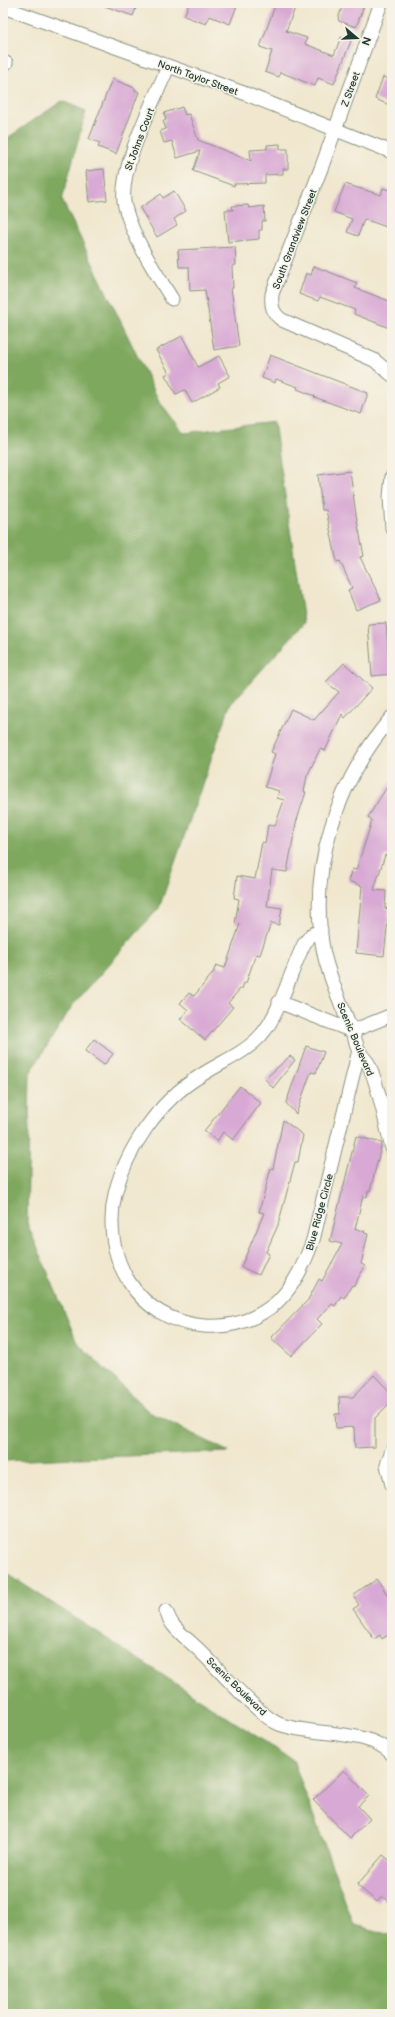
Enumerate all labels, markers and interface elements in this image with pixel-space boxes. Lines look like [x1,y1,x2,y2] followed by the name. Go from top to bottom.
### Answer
[337,18,377,58] north arrow
[358,35,373,47] text: N
[156,58,239,98] street label: North Taylor Street
[339,70,363,109] street label: Z Street
[123,106,157,172] street label: St Johns Court
[270,188,320,291] street label: South Grandview Street
[334,1001,376,1078] street label: Scenic Boulevard
[304,1172,336,1252] street label: Blue Ridge Circle
[204,1655,269,1719] street label: Scenic Boulevard

